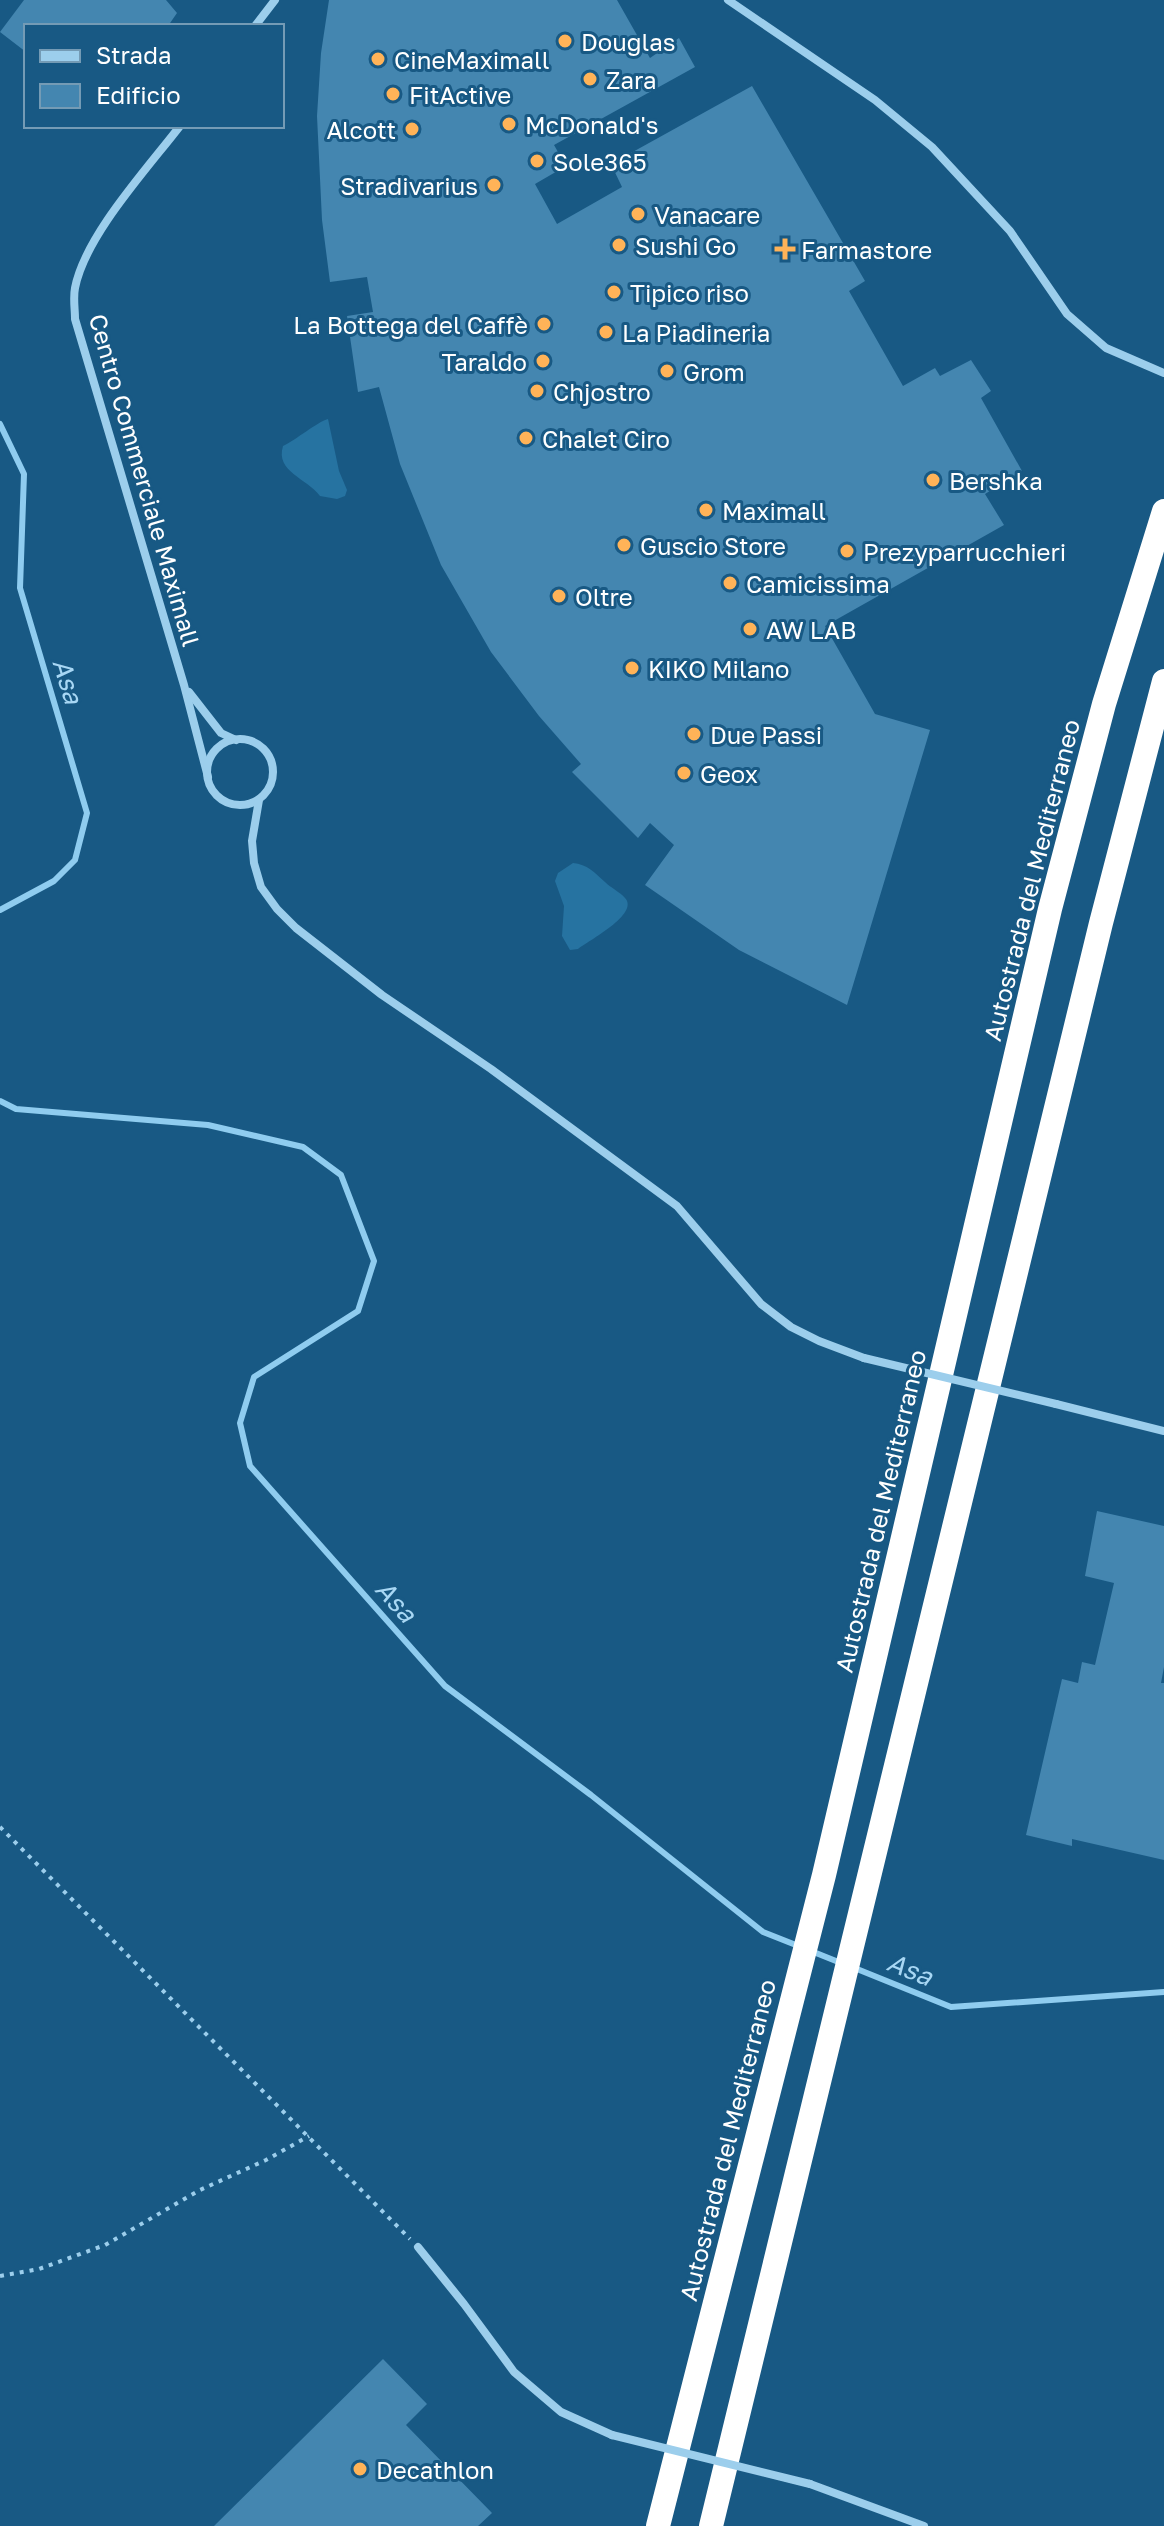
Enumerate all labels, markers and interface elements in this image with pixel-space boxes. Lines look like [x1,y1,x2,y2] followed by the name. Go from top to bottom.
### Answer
[24,24,284,128] legend
[581,27,675,56] place label: Douglas
[556,32,574,50] marker: Douglas
[96,40,171,69] text: Strada
[394,45,549,74] place label: CineMaximall
[369,50,387,68] marker: CineMaximall
[606,65,657,94] place label: Zara
[581,70,599,88] marker: Zara
[96,80,181,109] text: Edificio
[409,80,511,109] place label: FitActive
[384,85,402,103] marker: FitActive
[525,110,658,139] place label: McDonald's
[327,115,396,144] place label: Alcott
[500,115,518,133] marker: McDonald's
[403,120,421,138] marker: Alcott
[553,147,647,176] place label: Sole365
[528,152,546,170] marker: Sole365
[340,171,478,200] place label: Stradivarius
[485,176,503,194] marker: Stradivarius
[654,200,760,229] place label: Vanacare
[629,205,647,223] marker: Vanacare
[635,231,736,260] place label: Sushi Go
[801,235,932,264] place label: Farmastore
[610,236,628,254] marker: Sushi Go
[776,240,794,258] marker: Farmastore
[630,278,749,307] place label: Tipico riso
[605,283,623,301] marker: Tipico riso
[84,310,206,650] street label: Centro Commerciale Maximall
[293,310,528,339] place label: La Bottega del Caffè
[535,315,553,333] marker: La Bottega del Caffè
[622,318,770,347] place label: La Piadineria
[597,323,615,341] marker: La Piadineria
[441,347,527,376] place label: Taraldo
[534,352,552,370] marker: Taraldo
[683,357,745,386] place label: Grom
[658,362,676,380] marker: Grom
[553,377,651,406] place label: Chjostro
[528,382,546,400] marker: Chjostro
[542,424,670,453] place label: Chalet Ciro
[517,429,535,447] marker: Chalet Ciro
[949,466,1043,495] place label: Bershka
[924,471,942,489] marker: Bershka
[722,496,826,525] place label: Maximall
[697,501,715,519] marker: Maximall
[640,531,786,560] place label: Guscio Store
[615,536,633,554] marker: Guscio Store
[863,537,1066,566] place label: Prezyparrucchieri
[838,542,856,560] marker: Prezyparrucchieri
[746,569,890,598] place label: Camicissima
[721,574,739,592] marker: Camicissima
[575,582,633,611] place label: Oltre
[550,587,568,605] marker: Oltre
[766,615,856,644] place label: AW LAB
[741,620,759,638] marker: AW LAB
[648,654,789,683] place label: KIKO Milano
[46,655,90,709] water label: Asa
[623,659,641,677] marker: KIKO Milano
[977,716,1085,1044] street label: Autostrada del Mediterraneo
[710,720,822,749] place label: Due Passi
[685,725,703,743] marker: Due Passi
[700,759,758,788] place label: Geox
[675,764,693,782] marker: Geox
[829,1347,931,1675] street label: Autostrada del Mediterraneo
[369,1574,424,1629] water label: Asa
[883,1946,938,1992] water label: Asa
[673,1976,781,2304] street label: Autostrada del Mediterraneo
[376,2455,494,2484] place label: Decathlon
[351,2460,369,2478] marker: Decathlon

